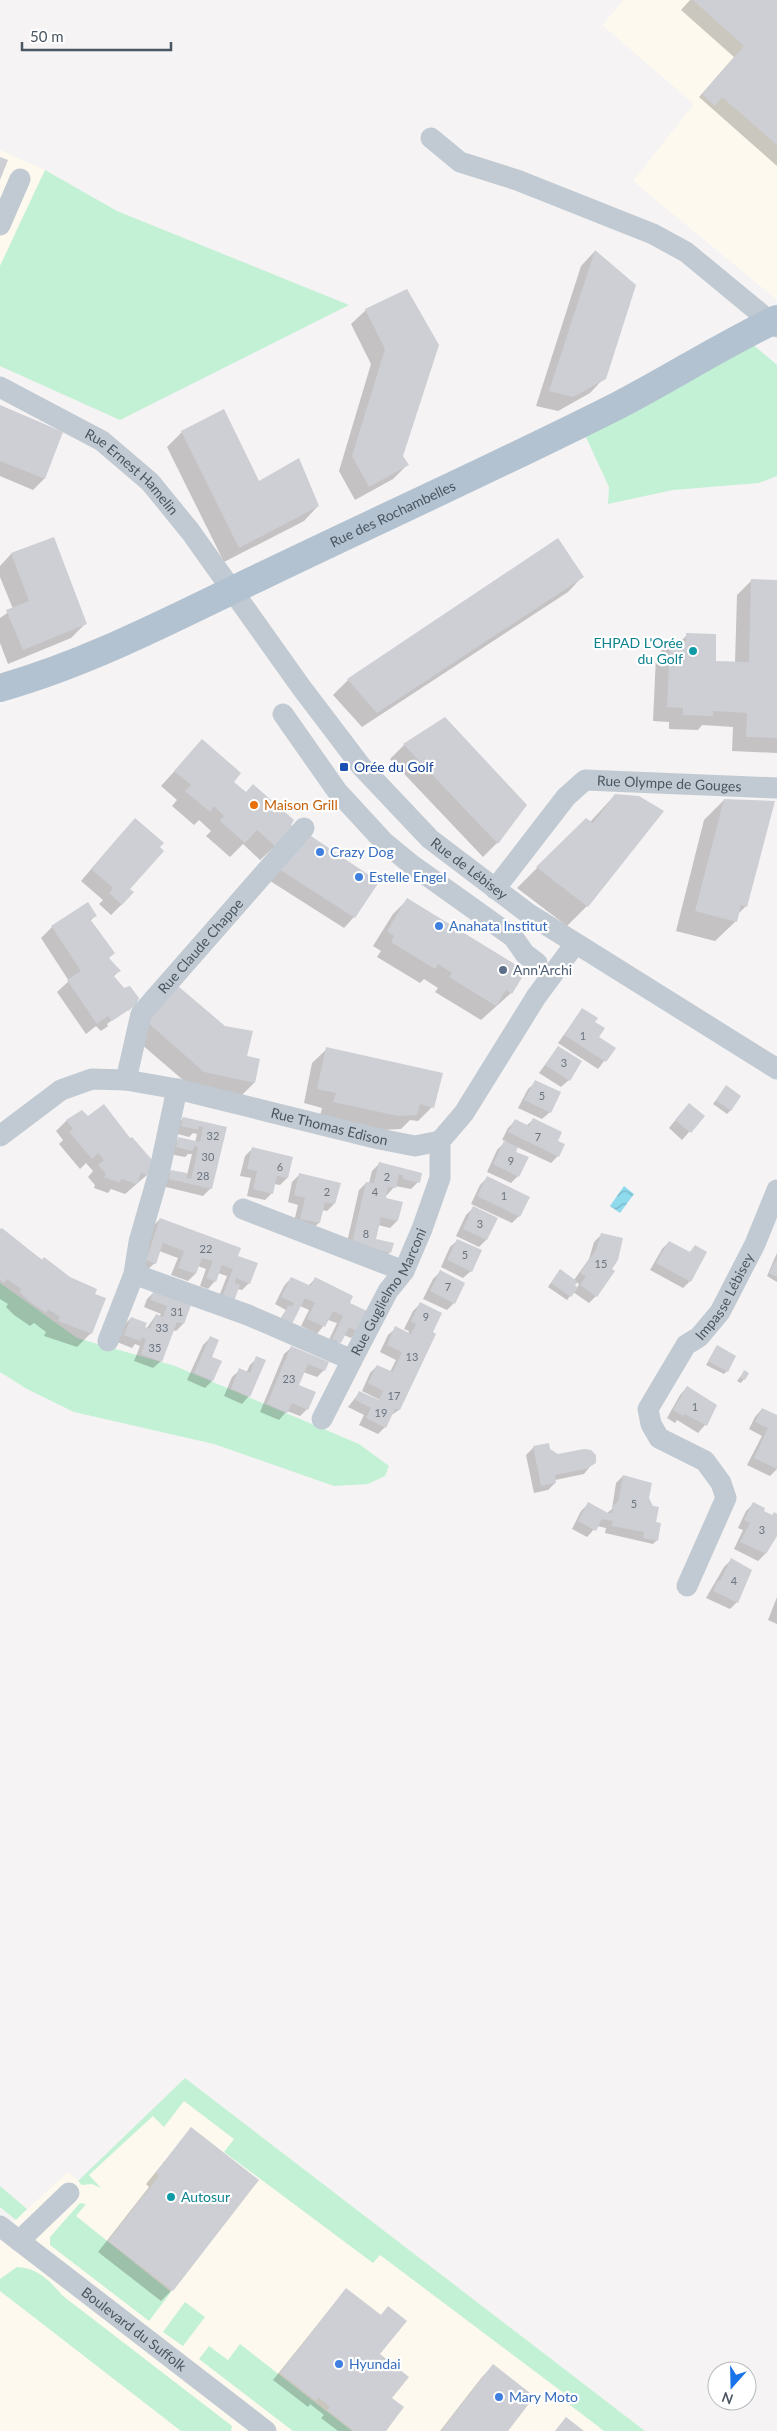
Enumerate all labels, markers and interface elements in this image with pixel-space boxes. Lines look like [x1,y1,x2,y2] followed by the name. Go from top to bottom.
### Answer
[22,20,171,52] scale bar
[30,27,64,45] text: 50 m
[82,425,182,518] street label: Rue Ernest Hamelin
[327,477,458,550] street label: Rue des Rochambelles
[593,634,683,667] place label: EHPAD L'Orée du Golf
[687,645,699,657] marker: EHPAD L'Orée du Golf
[354,758,434,775] place label: Orée du Golf
[338,761,350,773] marker: Orée du Golf
[597,772,742,795] street label: Rue Olympe de Gouges
[264,796,338,813] place label: Maison Grill
[248,799,260,811] marker: Maison Grill
[428,834,512,903] street label: Rue de Lébisey
[330,843,394,860] place label: Crazy Dog
[314,846,326,858] marker: Crazy Dog
[369,868,447,885] place label: Estelle Engel
[353,871,365,883] marker: Estelle Engel
[154,895,246,997] street label: Rue Claude Chappe
[449,917,548,934] place label: Anahata Institut
[433,920,445,932] marker: Anahata Institut
[513,961,572,978] place label: Ann'Archi
[497,964,509,976] marker: Ann'Archi
[580,1029,586,1042] house number: 1
[561,1056,567,1069] house number: 3
[539,1089,545,1102] house number: 5
[269,1104,389,1149] street label: Rue Thomas Edison
[207,1129,219,1142] house number: 32
[535,1130,541,1143] house number: 7
[202,1150,215,1163] house number: 30
[508,1154,514,1167] house number: 9
[277,1160,283,1173] house number: 6
[197,1169,209,1182] house number: 28
[384,1170,390,1183] house number: 2
[324,1185,330,1198] house number: 2
[372,1185,379,1198] house number: 4
[501,1189,507,1202] house number: 1
[477,1217,483,1230] house number: 3
[347,1225,429,1358] street label: Rue Guglielmo Marconi
[363,1227,369,1240] house number: 8
[200,1242,212,1255] house number: 22
[462,1248,468,1261] house number: 5
[691,1249,757,1343] street label: Impasse Lébisey
[595,1257,607,1270] house number: 15
[445,1280,451,1293] house number: 7
[171,1305,183,1318] house number: 31
[423,1310,429,1323] house number: 9
[156,1321,168,1334] house number: 33
[149,1341,161,1354] house number: 35
[406,1350,418,1363] house number: 13
[283,1372,295,1385] house number: 23
[388,1389,400,1402] house number: 17
[692,1400,698,1413] house number: 1
[375,1406,387,1419] house number: 19
[631,1497,637,1510] house number: 5
[759,1523,765,1536] house number: 3
[731,1574,738,1587] house number: 4
[181,2188,230,2205] place label: Autosur
[165,2191,177,2203] marker: Autosur
[78,2283,191,2375] street label: Boulevard du Suffolk
[349,2355,401,2372] place label: Hyundai
[333,2358,345,2370] marker: Hyundai
[707,2361,757,2411] north arrow
[509,2388,578,2405] place label: Mary Moto
[719,2389,735,2409] text: N
[493,2391,505,2403] marker: Mary Moto

